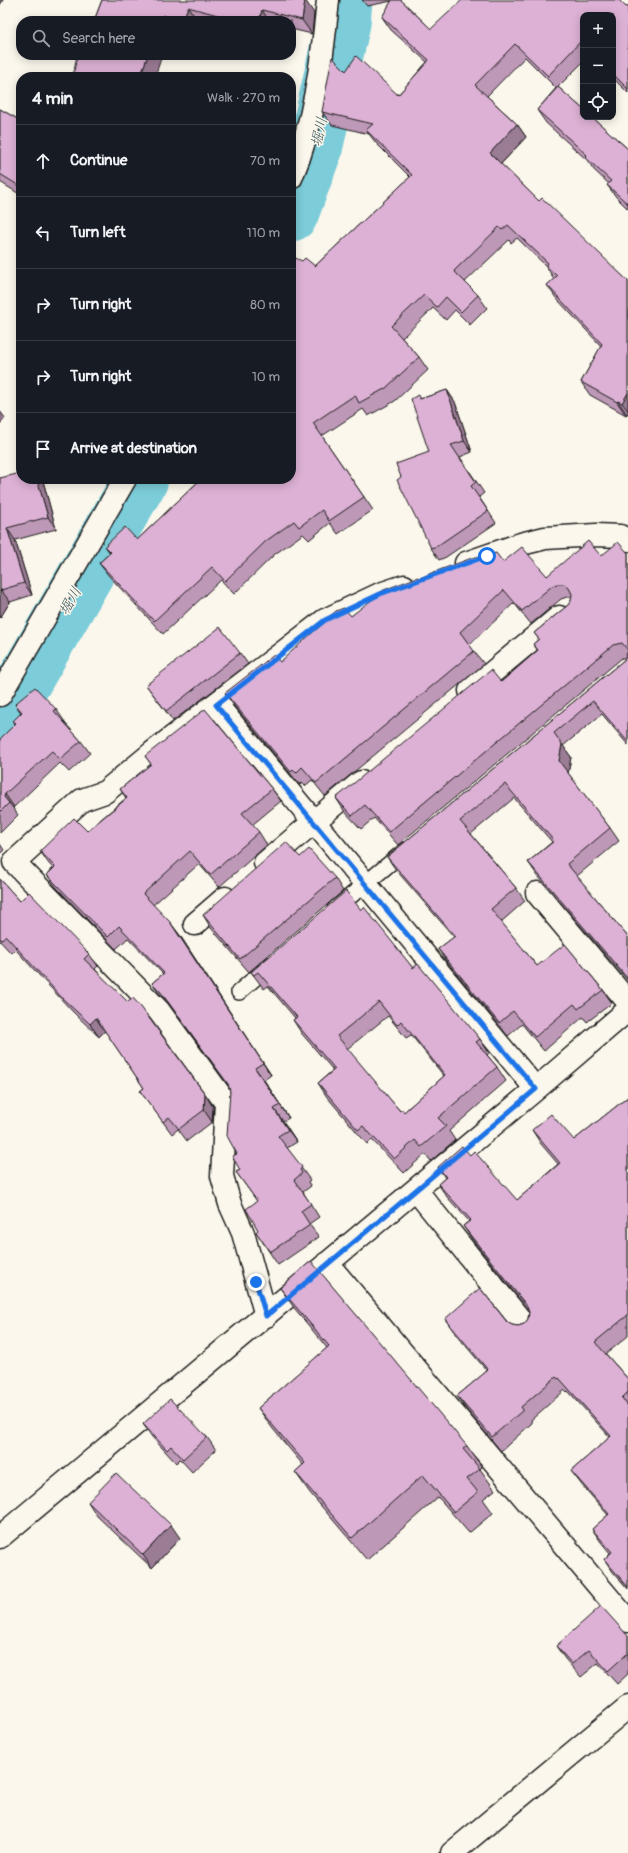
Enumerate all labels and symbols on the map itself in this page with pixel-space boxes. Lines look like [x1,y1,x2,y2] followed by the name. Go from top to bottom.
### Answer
[307,115,332,149] water label: 堀川
[478,547,496,565] route start
[55,584,86,619] water label: 堀川
[247,1273,265,1291] route end

